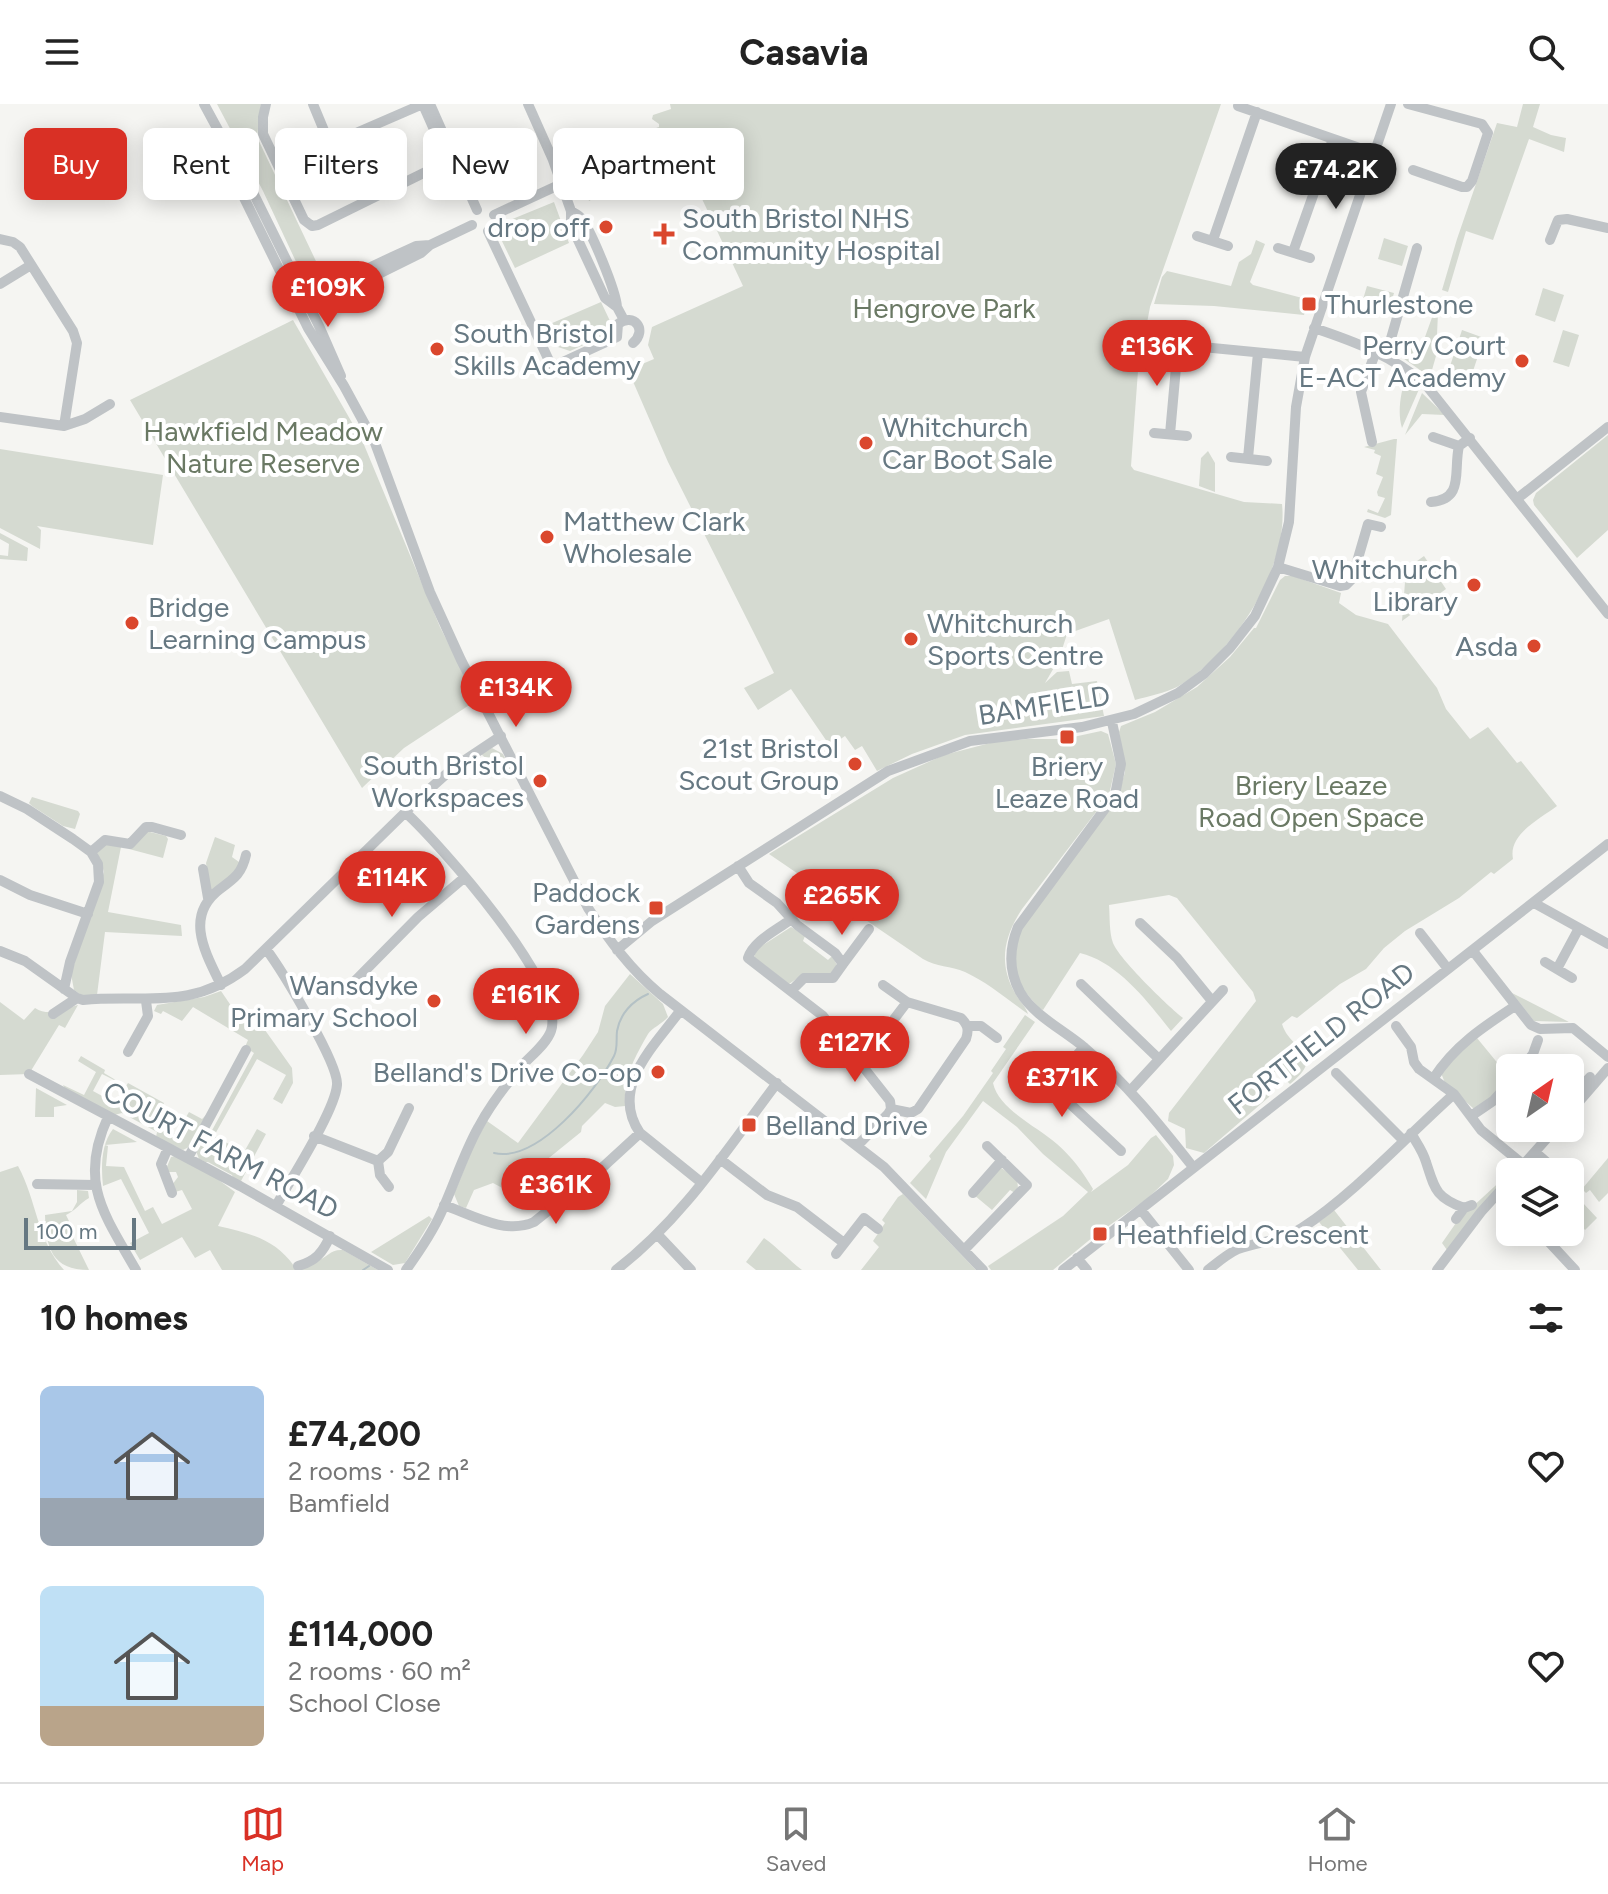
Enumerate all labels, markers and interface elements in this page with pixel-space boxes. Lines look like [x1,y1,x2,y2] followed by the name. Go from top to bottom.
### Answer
[40,30,84,74] icon: menu
[1524,30,1568,74] icon: search
[739,31,869,74] text: Casavia
[24,128,127,200] chip: Buy
[143,128,259,200] chip: Rent
[275,128,407,200] chip: Filters
[423,128,537,200] chip: New
[553,128,744,200] chip: Apartment
[1271,143,1401,211] pin: £74.2K
[1293,153,1379,185] text: £74.2K
[682,201,940,267] place label: South Bristol NHS Community Hospital
[488,210,591,244] place label: drop off
[597,218,615,236] marker: drop off
[653,223,675,245] marker: South Bristol NHS Community Hospital
[272,261,384,329] pin: £109K
[290,271,366,303] text: £109K
[1325,287,1473,321] place label: Thurlestone
[852,291,1036,325] park label: Hengrove Park
[1300,295,1318,313] marker: Thurlestone
[453,316,641,382] place label: South Bristol Skills Academy
[1101,320,1213,388] pin: £136K
[1299,328,1506,394] place label: Perry Court E-ACT Academy
[1120,330,1194,362] text: £136K
[428,340,446,358] marker: South Bristol Skills Academy
[1513,352,1531,370] marker: Perry Court E-ACT Academy
[882,410,1053,476] place label: Whitchurch Car Boot Sale
[143,414,383,480] park label: Hawkfield Meadow Nature Reserve
[857,434,875,452] marker: Whitchurch Car Boot Sale
[563,504,746,570] place label: Matthew Clark Wholesale
[538,528,556,546] marker: Matthew Clark Wholesale
[1312,552,1458,618] place label: Whitchurch Library
[1465,576,1483,594] marker: Whitchurch Library
[148,590,366,656] place label: Bridge Learning Campus
[927,606,1103,672] place label: Whitchurch Sports Centre
[123,614,141,632] marker: Bridge Learning Campus
[1455,629,1518,663] place label: Asda
[902,630,920,648] marker: Whitchurch Sports Centre
[1525,637,1543,655] marker: Asda
[460,661,572,729] pin: £134K
[479,671,553,703] text: £134K
[976,678,1112,732] street label: BAMFIELD
[1058,728,1076,746] marker: Briery Leaze Road
[678,731,839,797] place label: 21st Bristol Scout Group
[363,748,524,814] place label: South Bristol Workspaces
[995,749,1139,815] place label: Briery Leaze Road
[846,755,864,773] marker: 21st Bristol Scout Group
[1198,768,1424,834] park label: Briery Leaze Road Open Space
[531,772,549,790] marker: South Bristol Workspaces
[336,851,448,919] pin: £114K
[356,861,428,893] text: £114K
[786,869,898,937] pin: £265K
[532,875,640,941] place label: Paddock Gardens
[803,879,881,911] text: £265K
[647,899,665,917] marker: Paddock Gardens
[1221,955,1421,1121] street label: FORTFIELD ROAD
[230,968,418,1034] place label: Wansdyke Primary School
[470,968,582,1036] pin: £161K
[491,978,561,1010] text: £161K
[425,992,443,1010] marker: Wansdyke Primary School
[799,1016,911,1084] pin: £127K
[818,1026,892,1058] text: £127K
[1006,1051,1118,1119] pin: £371K
[1496,1054,1584,1142] north arrow
[1496,1054,1584,1246] map controls
[373,1055,642,1089] place label: Belland's Drive Co-op
[1026,1061,1098,1093] text: £371K
[649,1063,667,1081] marker: Belland's Drive Co-op
[98,1074,344,1226] street label: COURT FARM ROAD
[765,1108,928,1142] place label: Belland Drive
[740,1116,758,1134] marker: Belland Drive
[500,1158,612,1226] pin: £361K
[1496,1158,1584,1246] button: layers
[519,1168,593,1200] text: £361K
[24,1214,136,1250] scale bar
[1116,1217,1369,1251] place label: Heathfield Crescent
[36,1218,97,1245] text: 100 m
[1091,1225,1109,1243] marker: Heathfield Crescent
[1524,1296,1568,1340] icon: filters
[40,1298,188,1339] text: 10 homes
[288,1414,421,1455] text: £74,200
[104,1418,200,1514] icon: home
[1524,1444,1568,1488] icon: heart
[288,1455,469,1487] text: 2 rooms · 52 m²
[288,1487,390,1519] text: Bamfield
[288,1614,433,1655] text: £114,000
[104,1618,200,1714] icon: home
[1524,1644,1568,1688] icon: heart
[288,1655,471,1687] text: 2 rooms · 60 m²
[288,1687,441,1719] text: School Close
[241,1802,285,1877] tab: Map
[766,1802,826,1877] tab: Saved
[1307,1802,1367,1877] tab: Home

